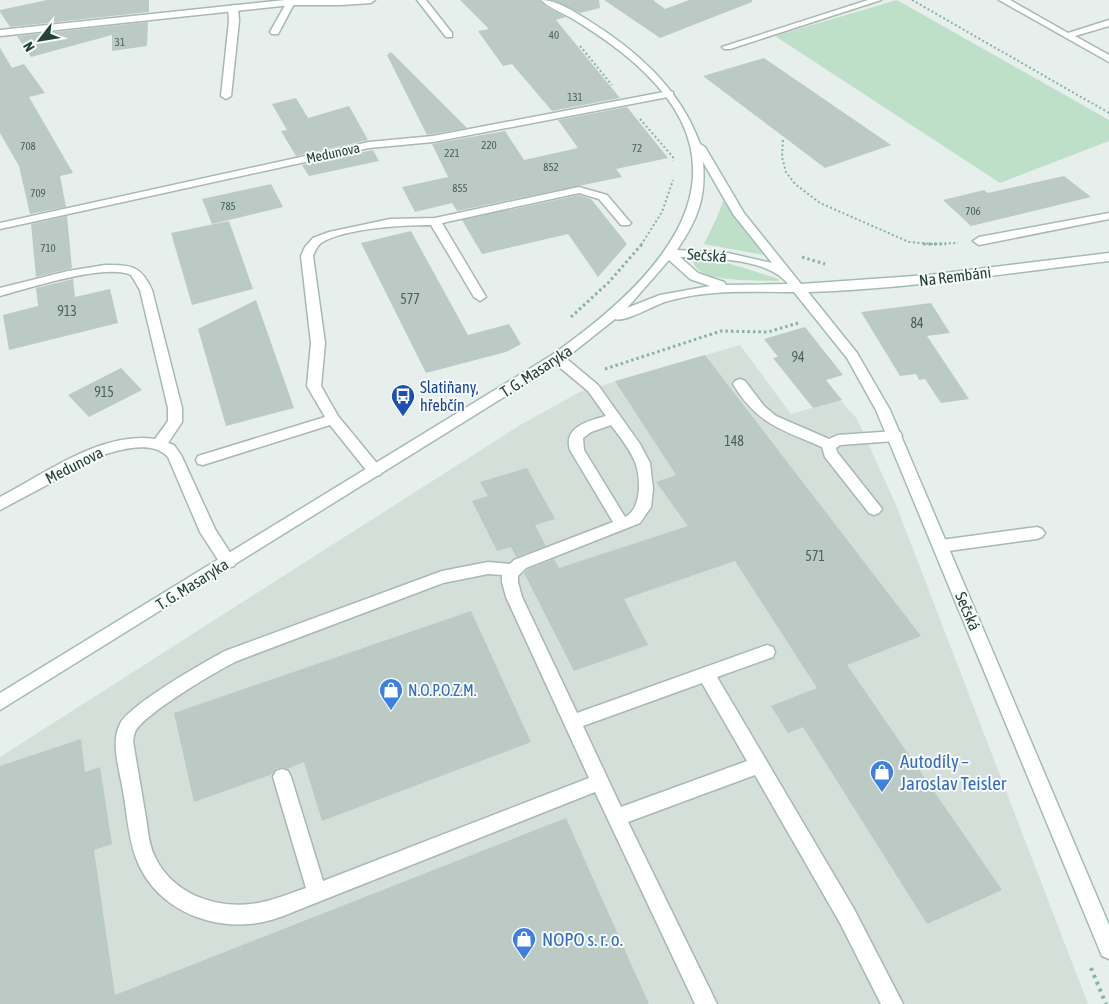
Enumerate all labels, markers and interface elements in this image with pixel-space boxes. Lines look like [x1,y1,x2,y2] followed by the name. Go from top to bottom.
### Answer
[15,15,65,65] north arrow
[549,29,559,41] house number: 40
[115,36,125,48] house number: 31
[20,39,38,54] text: N
[567,91,583,103] house number: 131
[481,139,497,151] house number: 220
[20,140,36,152] house number: 708
[305,140,361,166] street label: Medunova
[632,142,642,154] house number: 72
[444,147,460,159] house number: 221
[543,161,559,173] house number: 852
[452,182,468,194] house number: 855
[30,187,46,199] house number: 709
[220,200,236,212] house number: 785
[965,205,981,217] house number: 706
[40,242,56,254] house number: 710
[686,245,728,265] street label: Sečská
[918,263,992,289] street label: Na Rembáni
[400,291,420,307] house number: 577
[57,303,77,319] house number: 913
[910,315,924,331] house number: 84
[497,341,576,402] street label: T. G. Masaryka
[791,349,805,365] house number: 94
[420,378,479,414] place label: Slatiňany, hřebčín
[390,383,416,417] bus stop icon: Slatiňany, hřebčín
[94,384,114,400] house number: 915
[724,433,744,449] house number: 148
[42,443,106,487] street label: Medunova
[805,548,825,564] house number: 571
[153,555,232,614] street label: T. G. Masaryka
[952,589,984,633] street label: Sečská
[378,677,404,711] shop icon: N.O.P.O.Z.M.
[408,681,477,699] place label: N.O.P.O.Z.M.
[900,750,1007,794] place label: Autodíly – Jaroslav Teisler
[869,759,895,793] shop icon: Autodíly – Jaroslav Teisler
[511,926,537,960] shop icon: NOPO s. r. o.
[542,928,623,950] place label: NOPO s. r. o.

